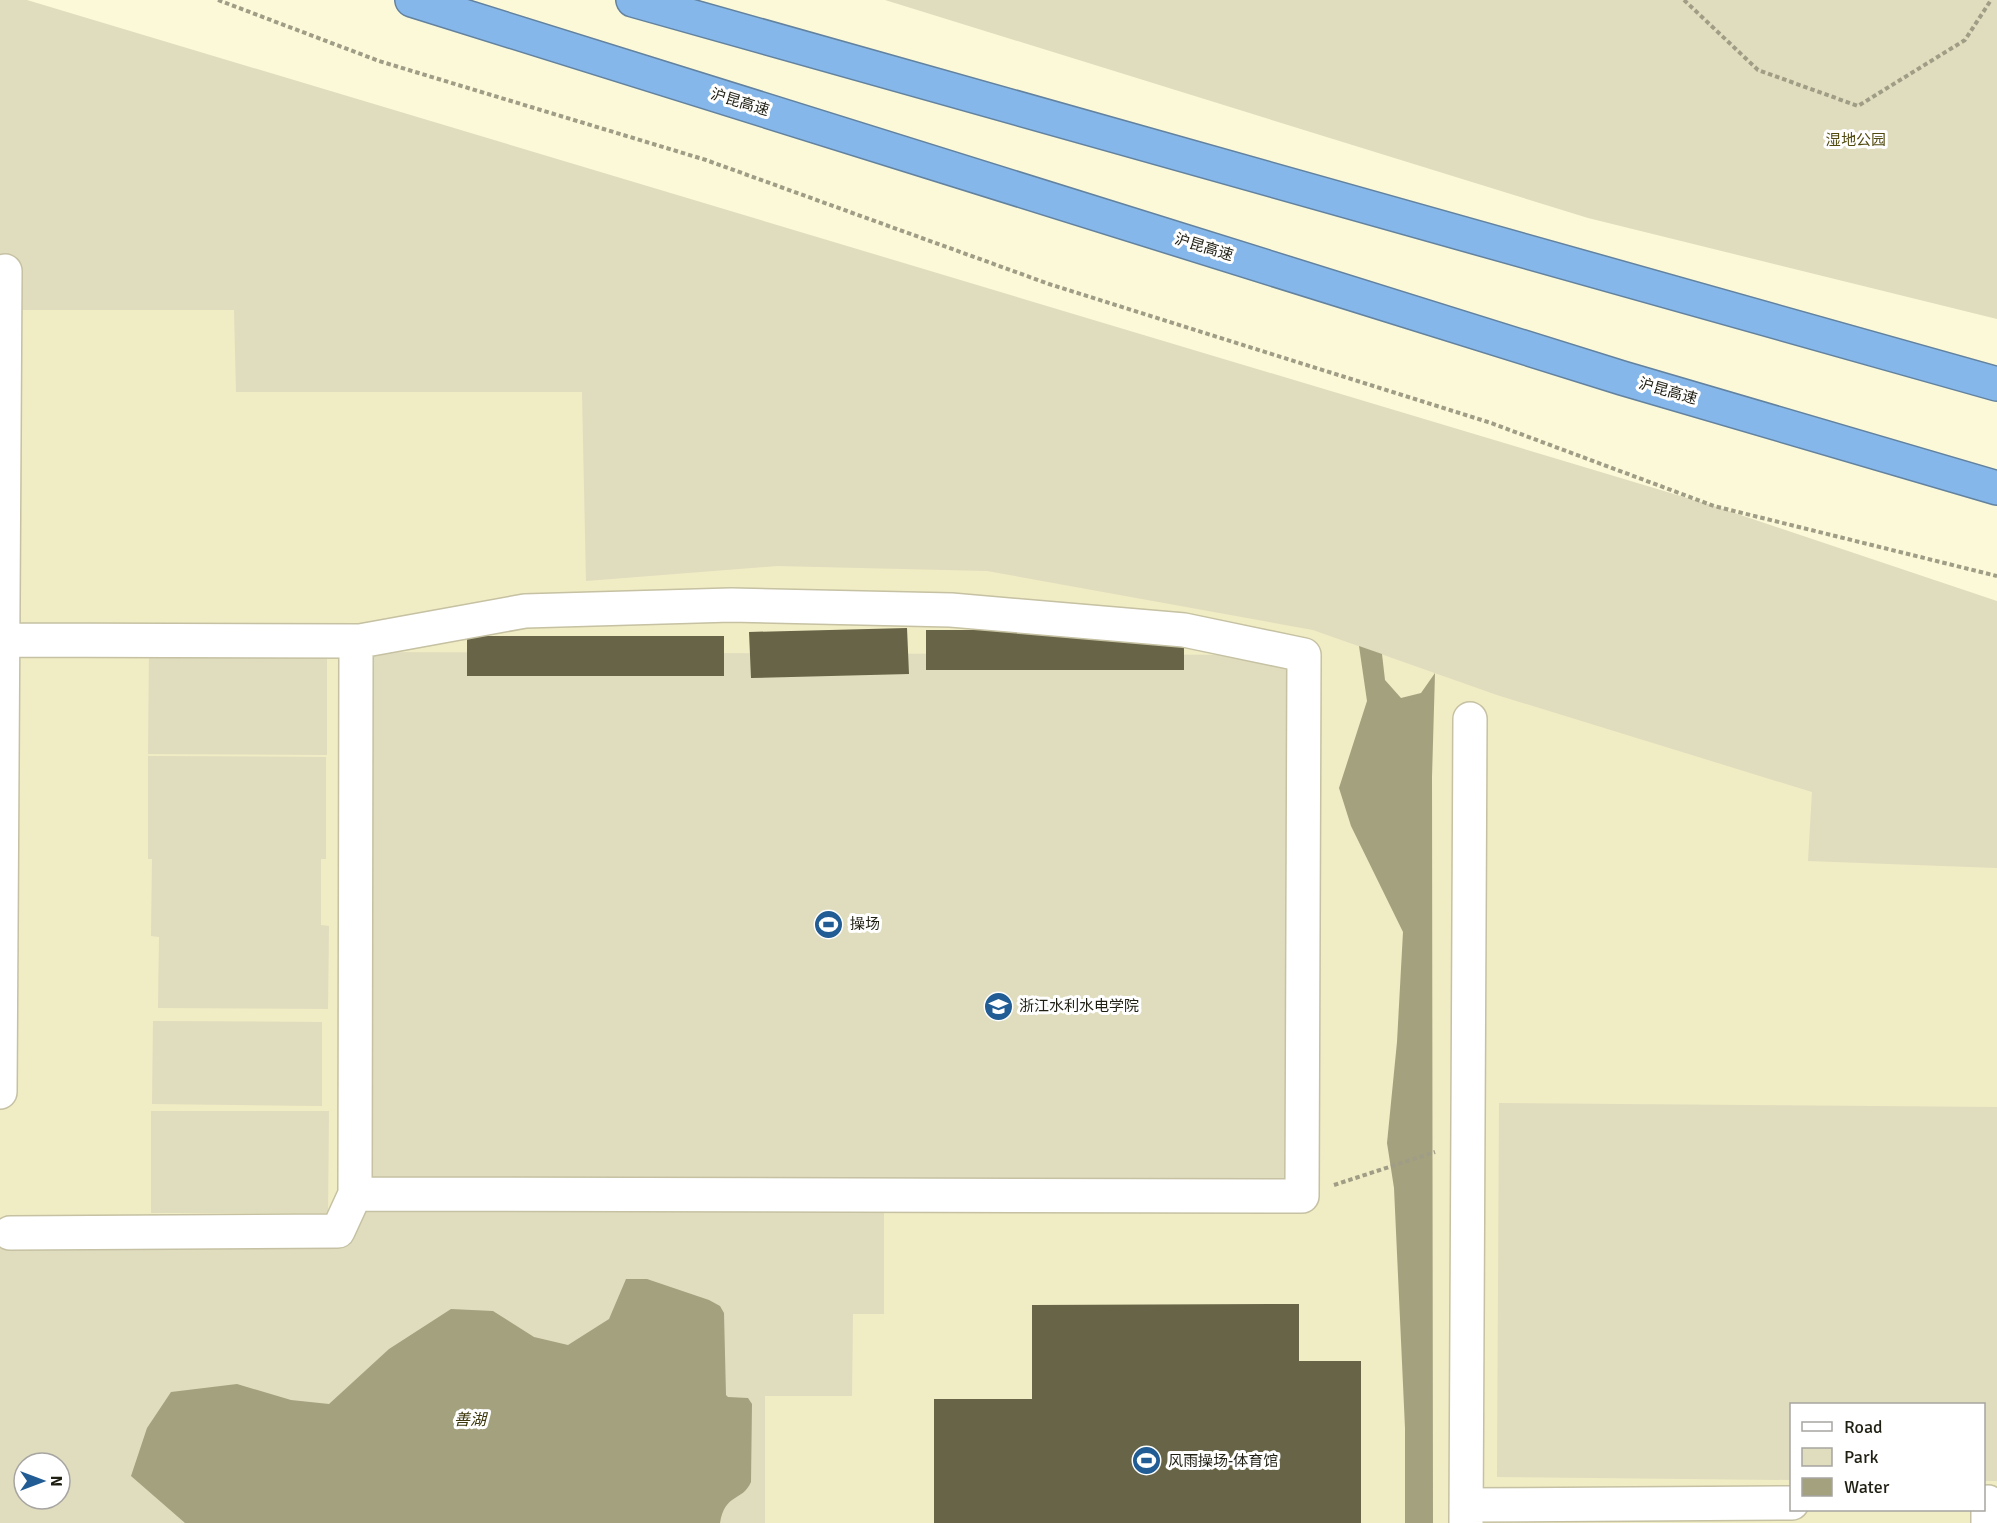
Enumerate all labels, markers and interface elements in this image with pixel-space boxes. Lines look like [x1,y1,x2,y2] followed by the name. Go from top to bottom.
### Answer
[709,85,771,119] street label: 沪昆高速
[1826,131,1886,149] park label: 湿地公园
[1173,230,1235,264] street label: 沪昆高速
[1637,374,1699,408] street label: 沪昆高速
[813,908,845,940] sports icon: 操场
[850,915,880,933] place label: 操场
[982,990,1014,1022] school or university icon: 浙江水利水电学院
[1019,997,1139,1015] place label: 浙江水利水电学院
[1790,1403,1985,1511] legend
[454,1410,489,1430] water label: 善湖
[1844,1416,1883,1438] text: Road
[1131,1445,1163,1477] sports icon: 风雨操场-体育馆
[1844,1446,1879,1468] text: Park
[12,1451,72,1511] north arrow
[1168,1452,1278,1470] place label: 风雨操场-体育馆
[46,1475,66,1487] text: N
[1844,1476,1890,1498] text: Water

